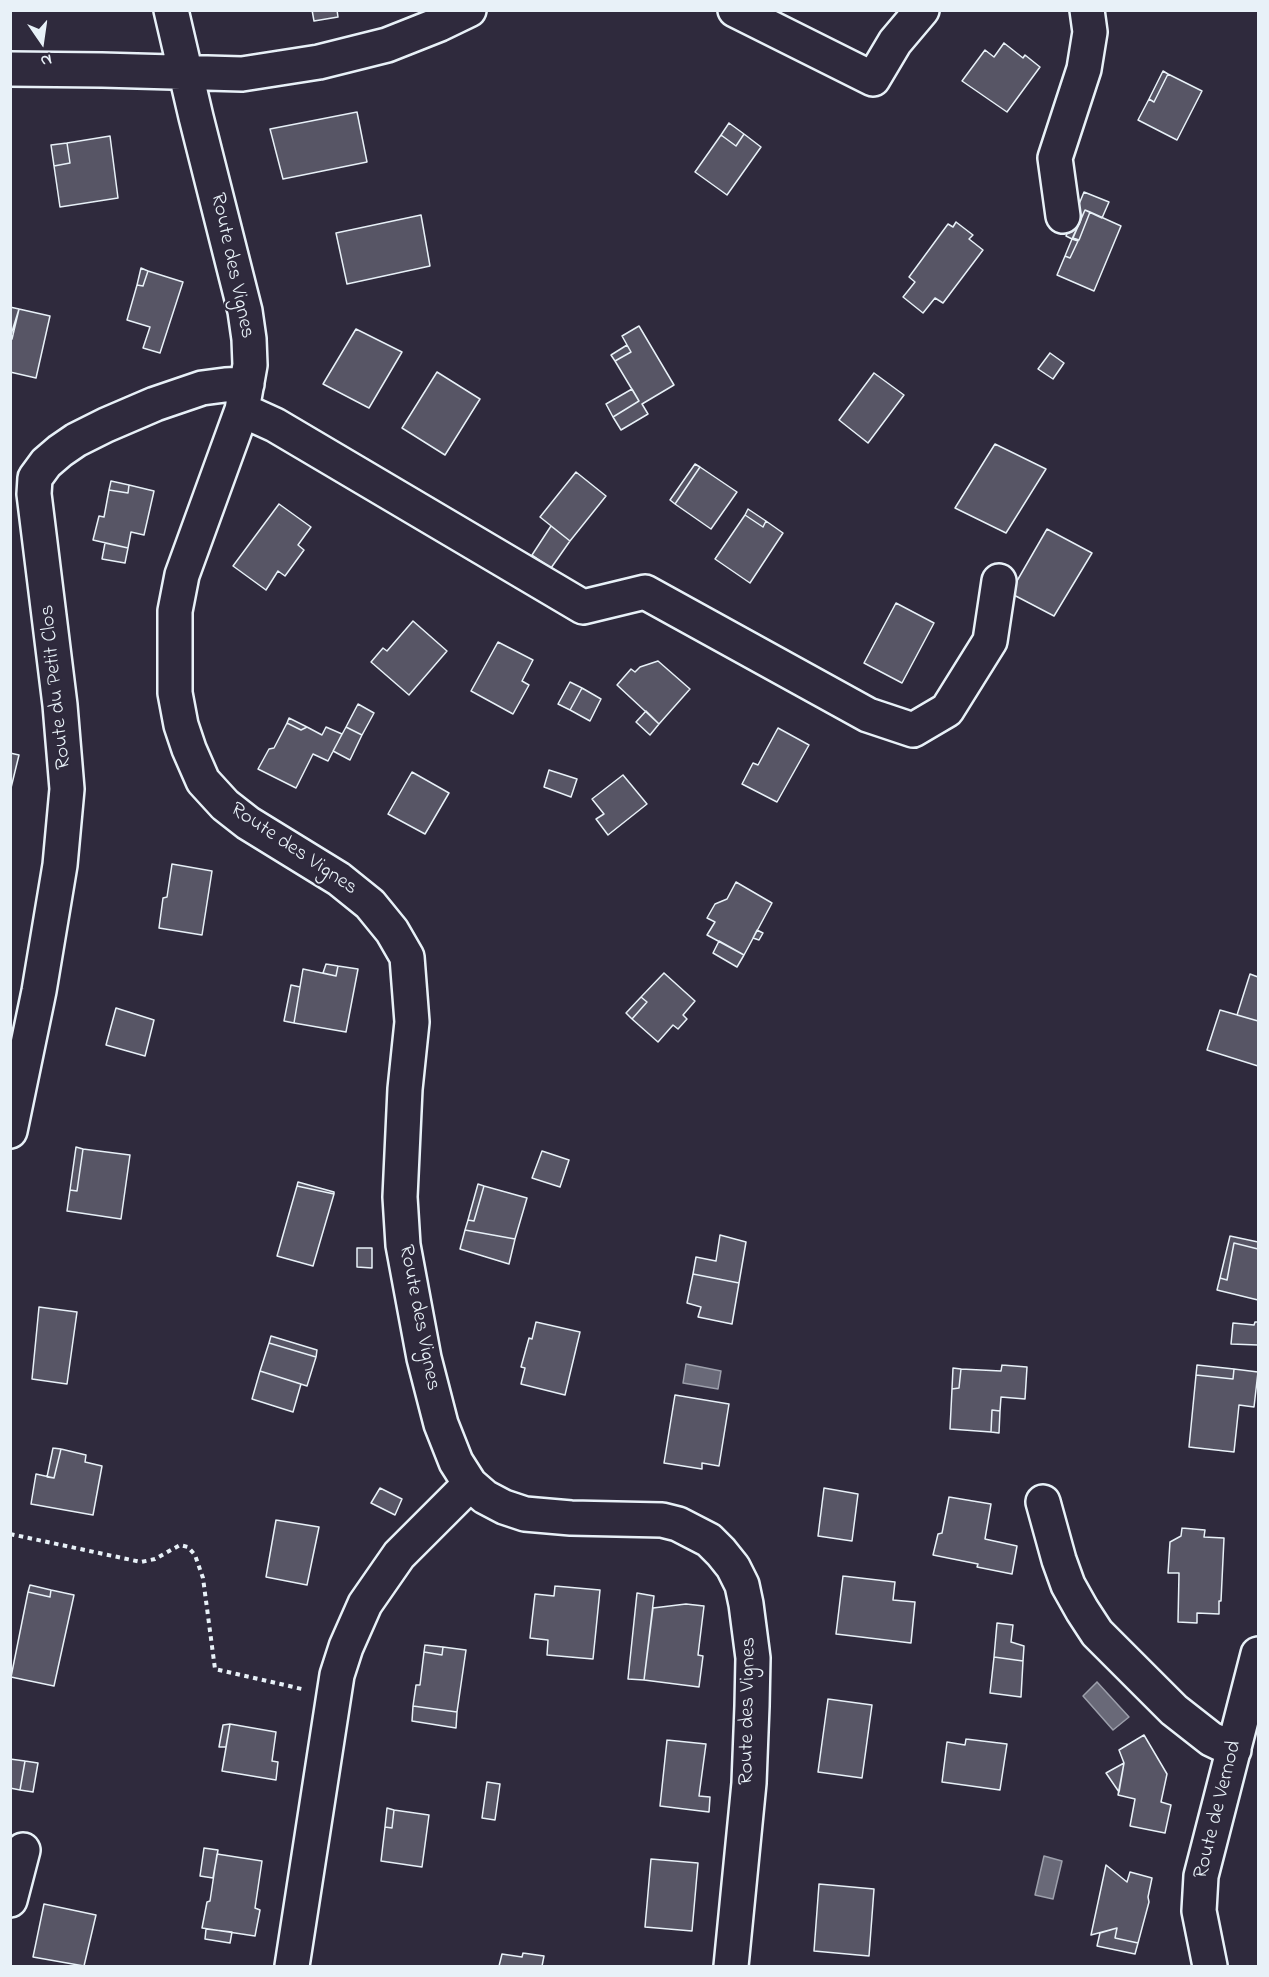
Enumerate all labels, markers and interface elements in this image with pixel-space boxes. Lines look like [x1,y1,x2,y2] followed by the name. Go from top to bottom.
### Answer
[12,12,72,72] north arrow
[38,47,54,72] text: N
[203,191,259,341] street label: Route des Vignes
[36,603,78,771] street label: Route du Petit Clos
[225,798,361,902] street label: Route des Vignes
[392,1243,444,1393] street label: Route des Vignes
[735,1637,763,1785] street label: Route des Vignes
[1190,1738,1248,1882] street label: Route de Vernod

